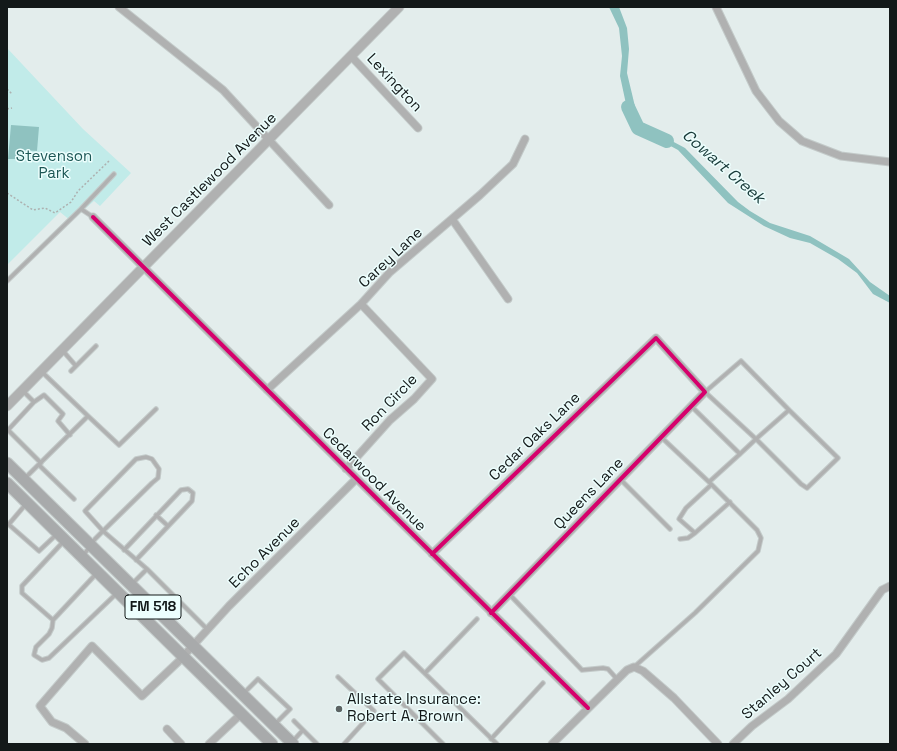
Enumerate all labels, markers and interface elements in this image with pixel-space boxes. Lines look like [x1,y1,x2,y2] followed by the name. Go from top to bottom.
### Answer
[363,50,425,116] street label: Lexington
[139,109,281,251] street label: West Castlewood Avenue
[678,126,768,208] water label: Cowart Creek
[16,148,92,183] park label: Stevenson Park
[355,224,427,292] street label: Carey Lane
[359,371,421,435] street label: Ron Circle
[486,389,584,485] street label: Cedar Oaks Lane
[318,424,430,536] street label: Cedarwood Avenue
[550,454,628,534] street label: Queens Lane
[226,514,304,592] street label: Echo Avenue
[125,595,181,619] road number: FM 518
[738,644,826,724] street label: Stanley Court
[347,691,481,726] place label: Allstate Insurance: Robert A. Brown
[334,704,344,714] marker: Allstate Insurance: Robert A. Brown

